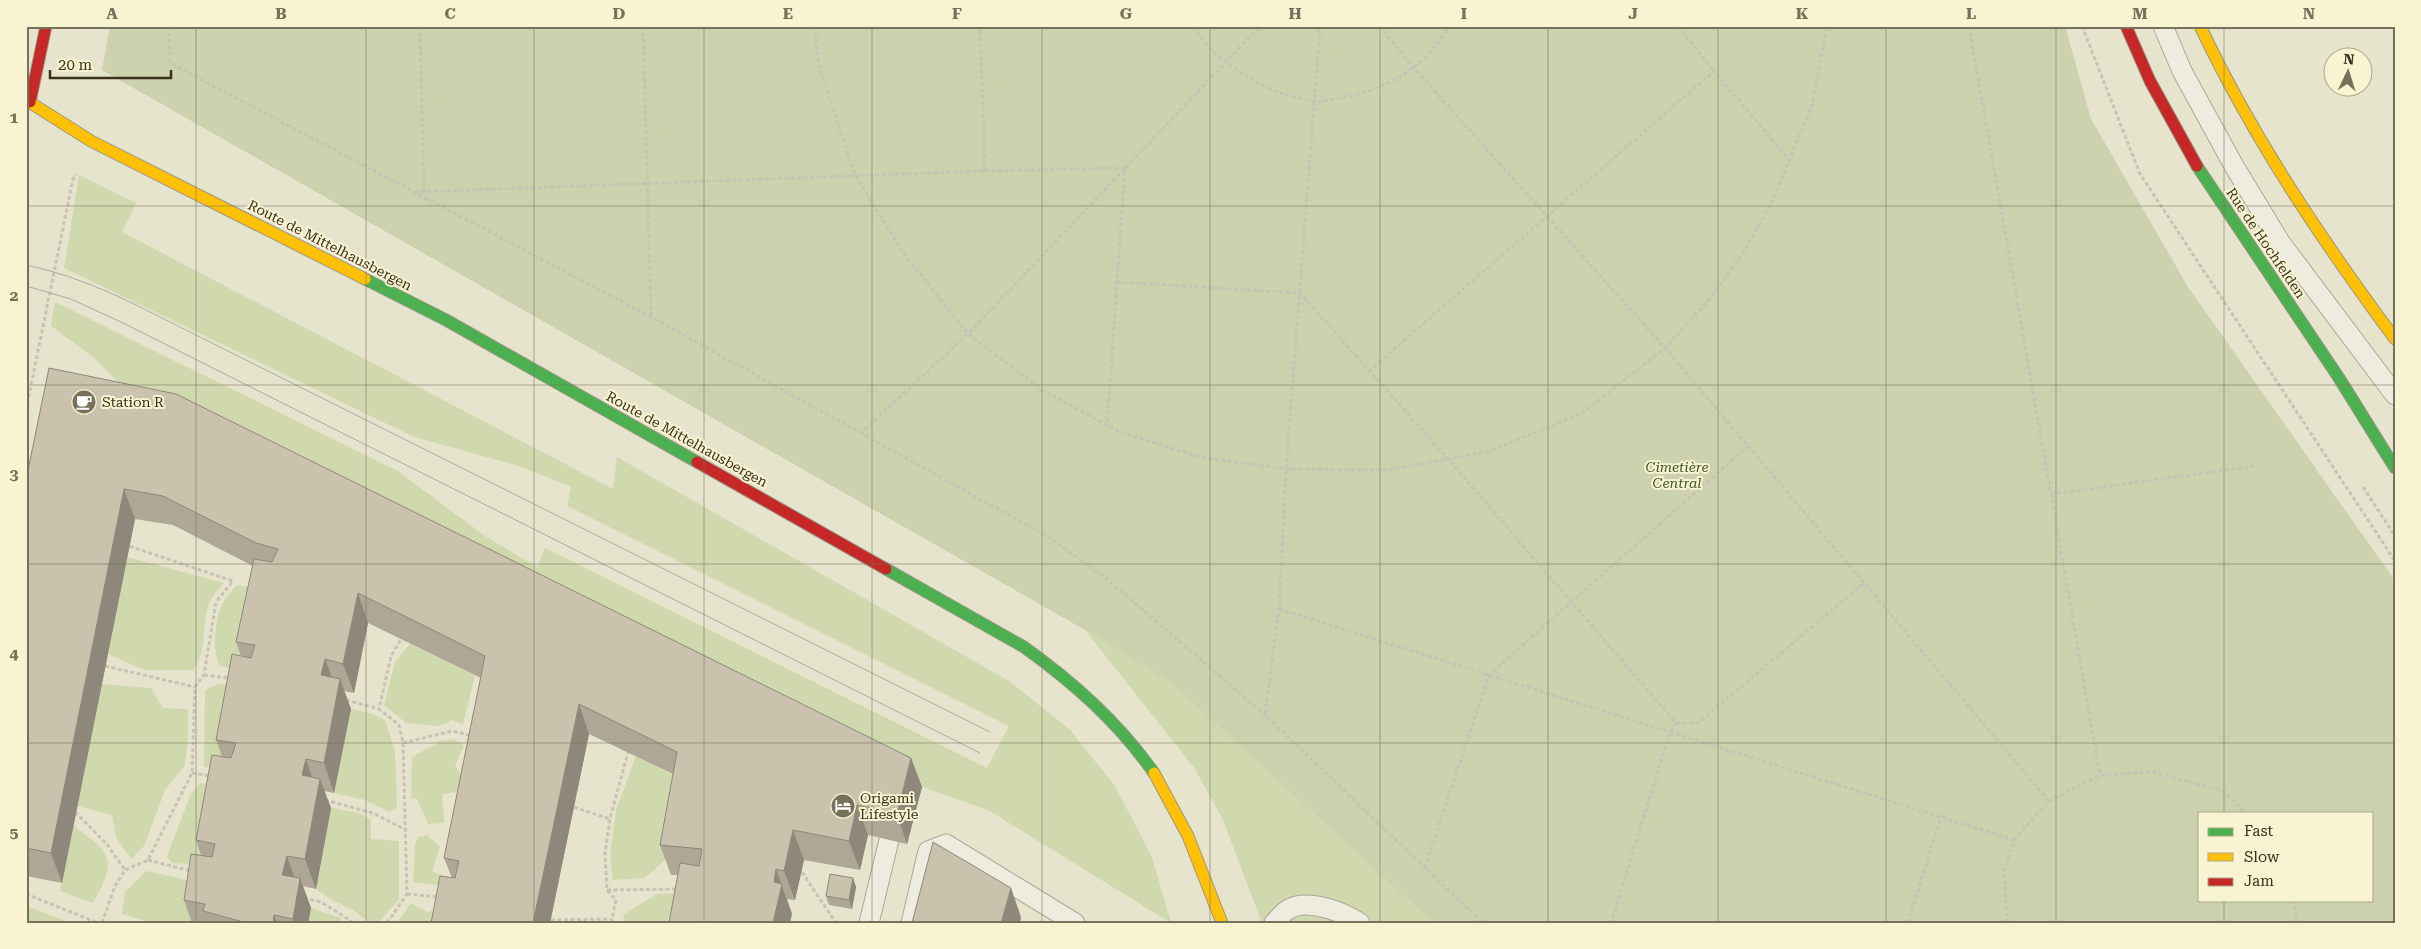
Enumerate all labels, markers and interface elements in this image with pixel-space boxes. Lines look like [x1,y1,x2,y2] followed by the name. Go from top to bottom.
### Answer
[106,4,118,23] text: A
[275,4,287,23] text: B
[444,4,456,23] text: C
[613,4,626,23] text: D
[783,4,793,23] text: E
[952,4,962,23] text: F
[1120,4,1133,23] text: G
[1288,4,1302,23] text: H
[1461,4,1467,23] text: I
[1628,4,1638,23] text: J
[1796,4,1809,23] text: K
[1966,4,1976,23] text: L
[2132,4,2148,23] text: M
[2303,4,2315,23] text: N
[50,48,171,80] scale bar
[2324,48,2374,98] north arrow
[2343,51,2355,67] text: N
[58,56,93,74] text: 20 m
[10,108,19,127] text: 1
[2223,185,2309,301] street label: Rue de Hochfelden
[245,197,415,293] street label: Route de Mittelhausbergen
[10,286,19,305] text: 2
[604,388,770,490] street label: Route de Mittelhausbergen
[71,389,97,415] cafe icon: Station R
[102,394,164,410] place label: Station R
[1646,459,1708,491] park label: Cimetière Central
[10,465,19,484] text: 3
[10,644,19,663] text: 4
[860,790,919,822] place label: Origami Lifestyle
[830,793,856,819] hotel icon: Origami Lifestyle
[2198,812,2374,902] legend
[2244,822,2274,840] text: Fast
[10,823,19,842] text: 5
[2244,848,2280,866] text: Slow
[2244,872,2274,890] text: Jam

